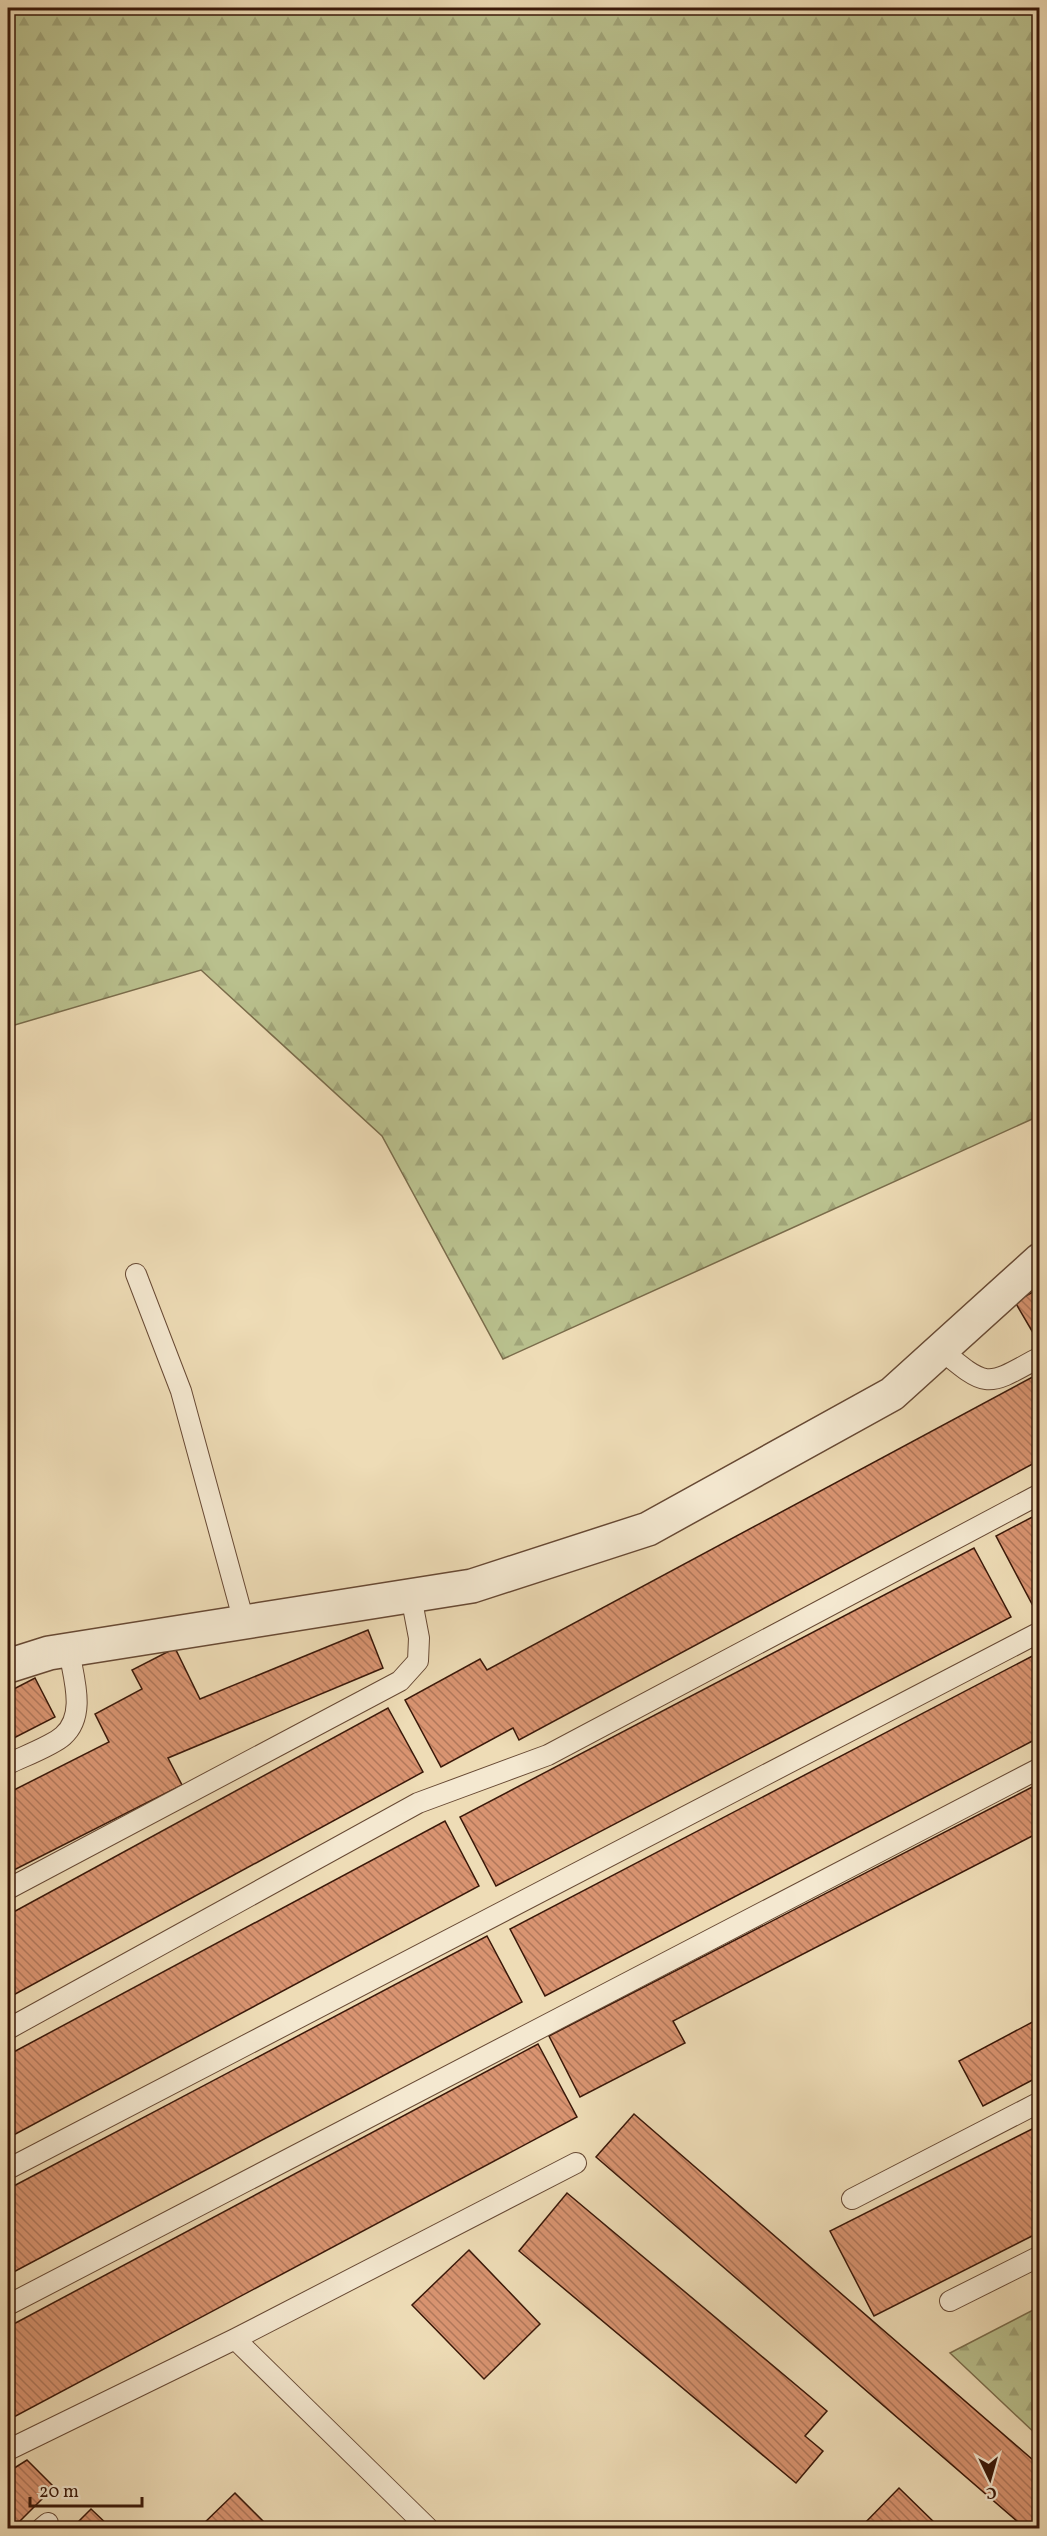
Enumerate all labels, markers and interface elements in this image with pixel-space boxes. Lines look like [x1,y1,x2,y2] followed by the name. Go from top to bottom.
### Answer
[960,2449,1020,2509] north arrow
[30,2470,142,2508] scale bar
[39,2480,79,2505] text: 20 m
[985,2481,997,2503] text: С

